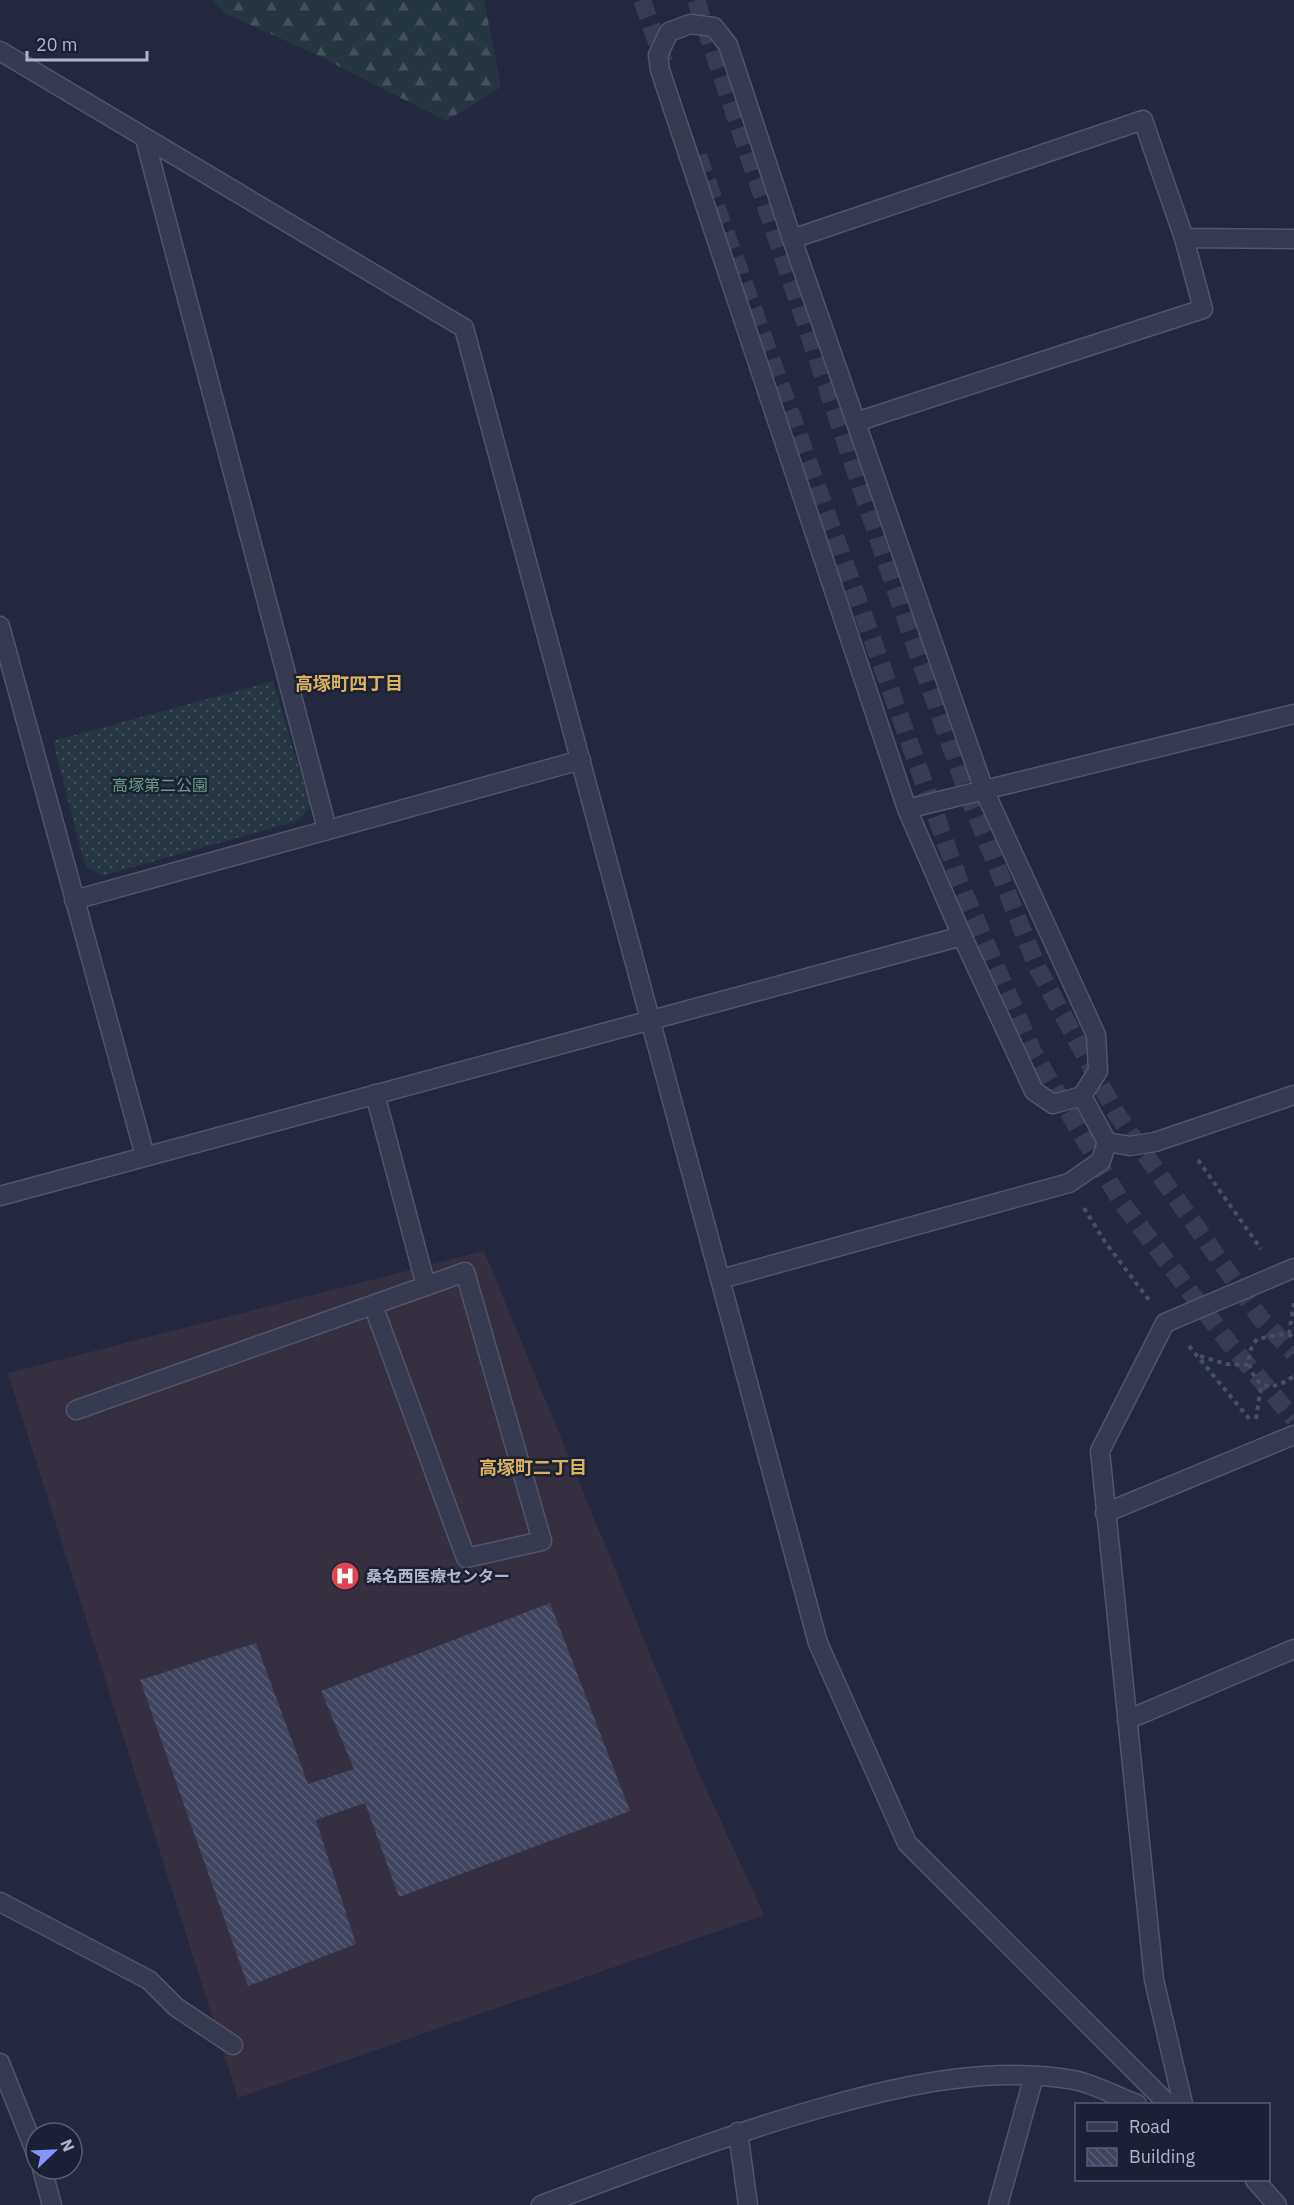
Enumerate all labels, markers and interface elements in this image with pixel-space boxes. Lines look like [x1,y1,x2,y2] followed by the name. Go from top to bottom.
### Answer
[27,24,147,62] scale bar
[36,33,78,56] text: 20 m
[295,672,403,695] district label: 高塚町四丁目
[112,775,208,795] park label: 高塚第二公園
[479,1456,587,1479] district label: 高塚町二丁目
[329,1560,361,1592] hospital icon: 桑名西医療センター
[366,1566,510,1586] place label: 桑名西医療センター
[1075,2103,1270,2181] legend
[1129,2115,1170,2138] text: Road
[24,2121,84,2181] north arrow
[56,2136,79,2154] text: N
[1129,2145,1196,2168] text: Building

